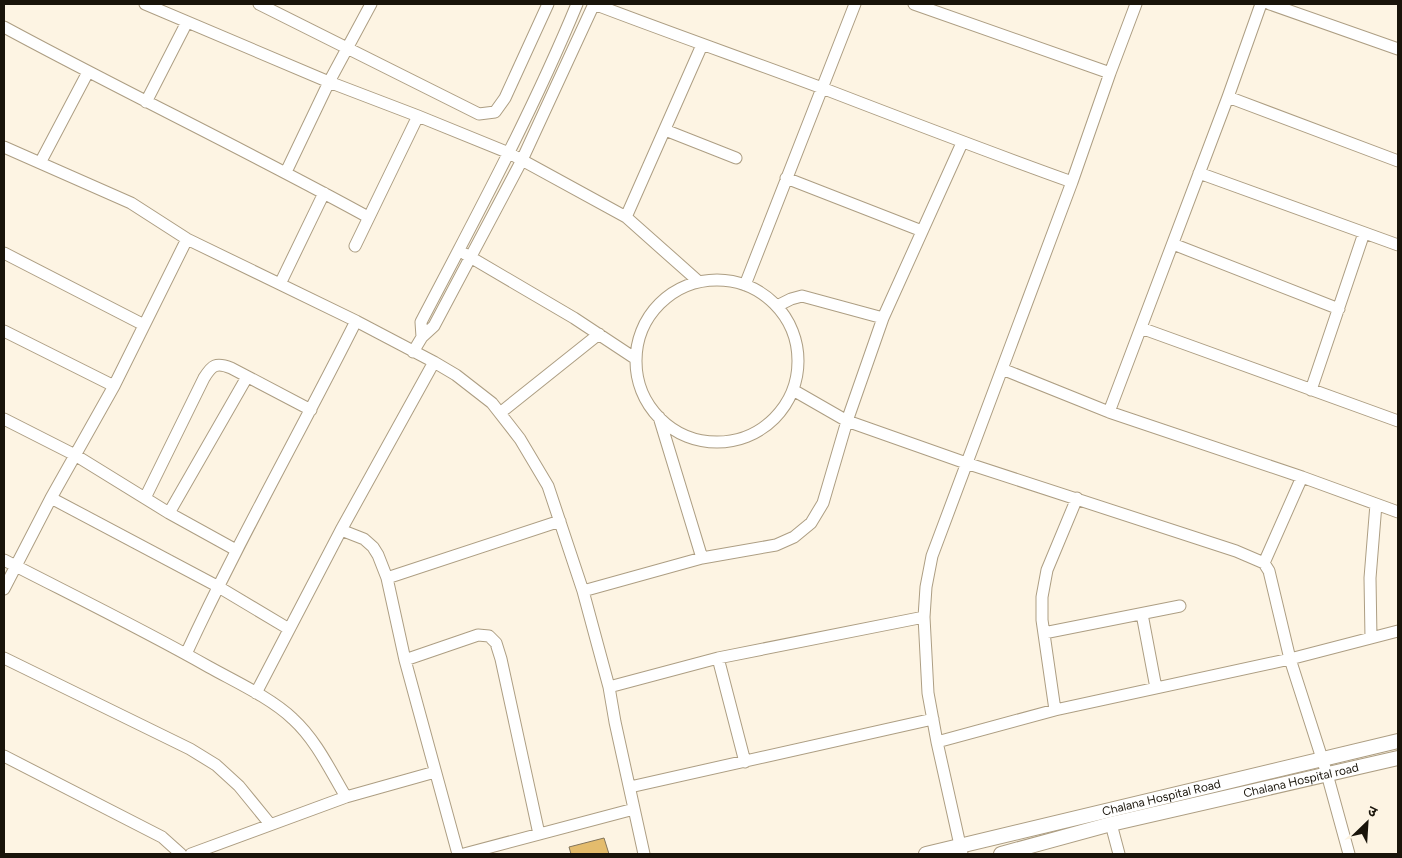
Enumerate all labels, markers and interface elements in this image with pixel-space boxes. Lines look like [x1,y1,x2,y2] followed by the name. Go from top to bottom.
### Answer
[1242,760,1360,800] street label: Chalana Hospital road
[1101,777,1222,819] street label: Chalana Hospital Road
[1342,798,1392,848] north arrow
[1365,802,1380,821] text: उ

